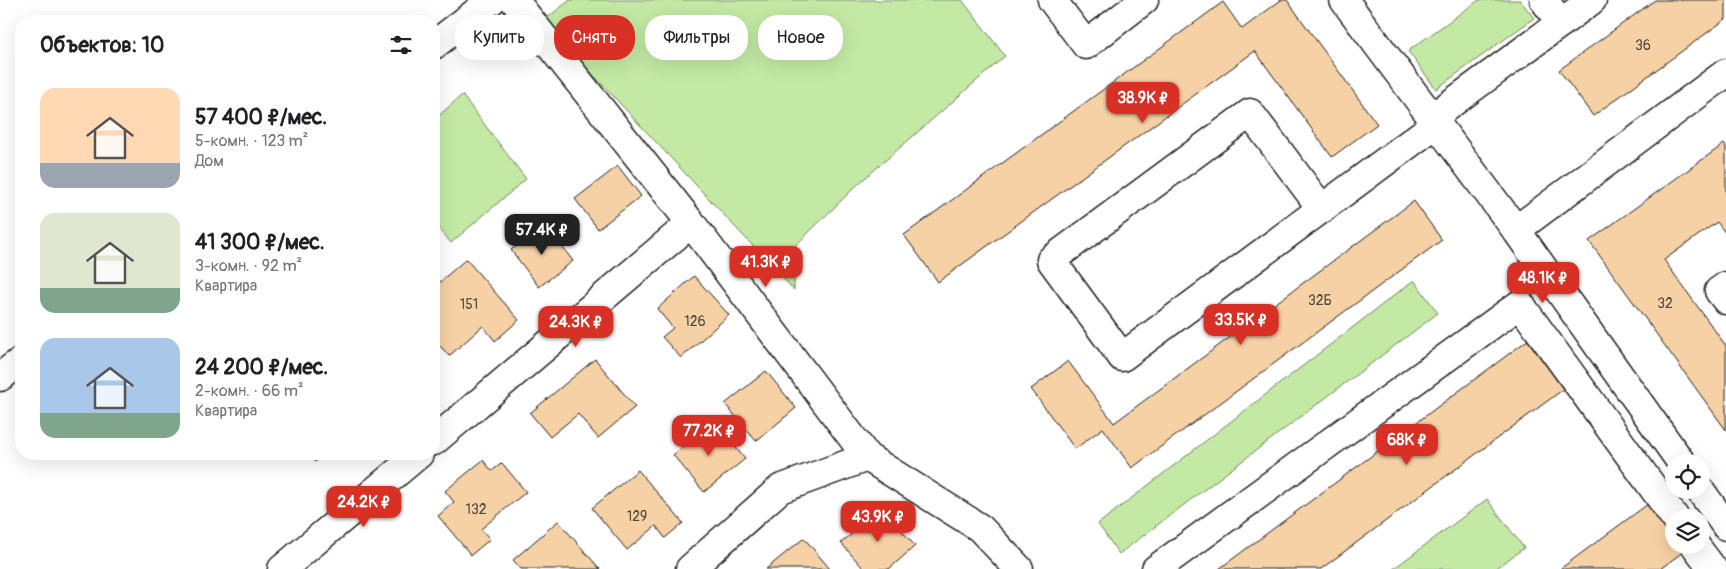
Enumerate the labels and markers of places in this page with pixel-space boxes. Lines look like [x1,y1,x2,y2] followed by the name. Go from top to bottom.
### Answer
[1097,82,1189,124] pin: 38.9K ₽
[496,214,588,256] pin: 57.4K ₽
[720,246,812,288] pin: 41.3K ₽
[1497,262,1589,304] pin: 48.1K ₽
[1195,304,1287,346] pin: 33.5K ₽
[530,306,622,348] pin: 24.3K ₽
[663,414,755,457] pin: 77.2K ₽
[1372,424,1442,466] pin: 68K ₽
[318,486,410,528] pin: 24.2K ₽
[832,500,924,543] pin: 43.9K ₽

